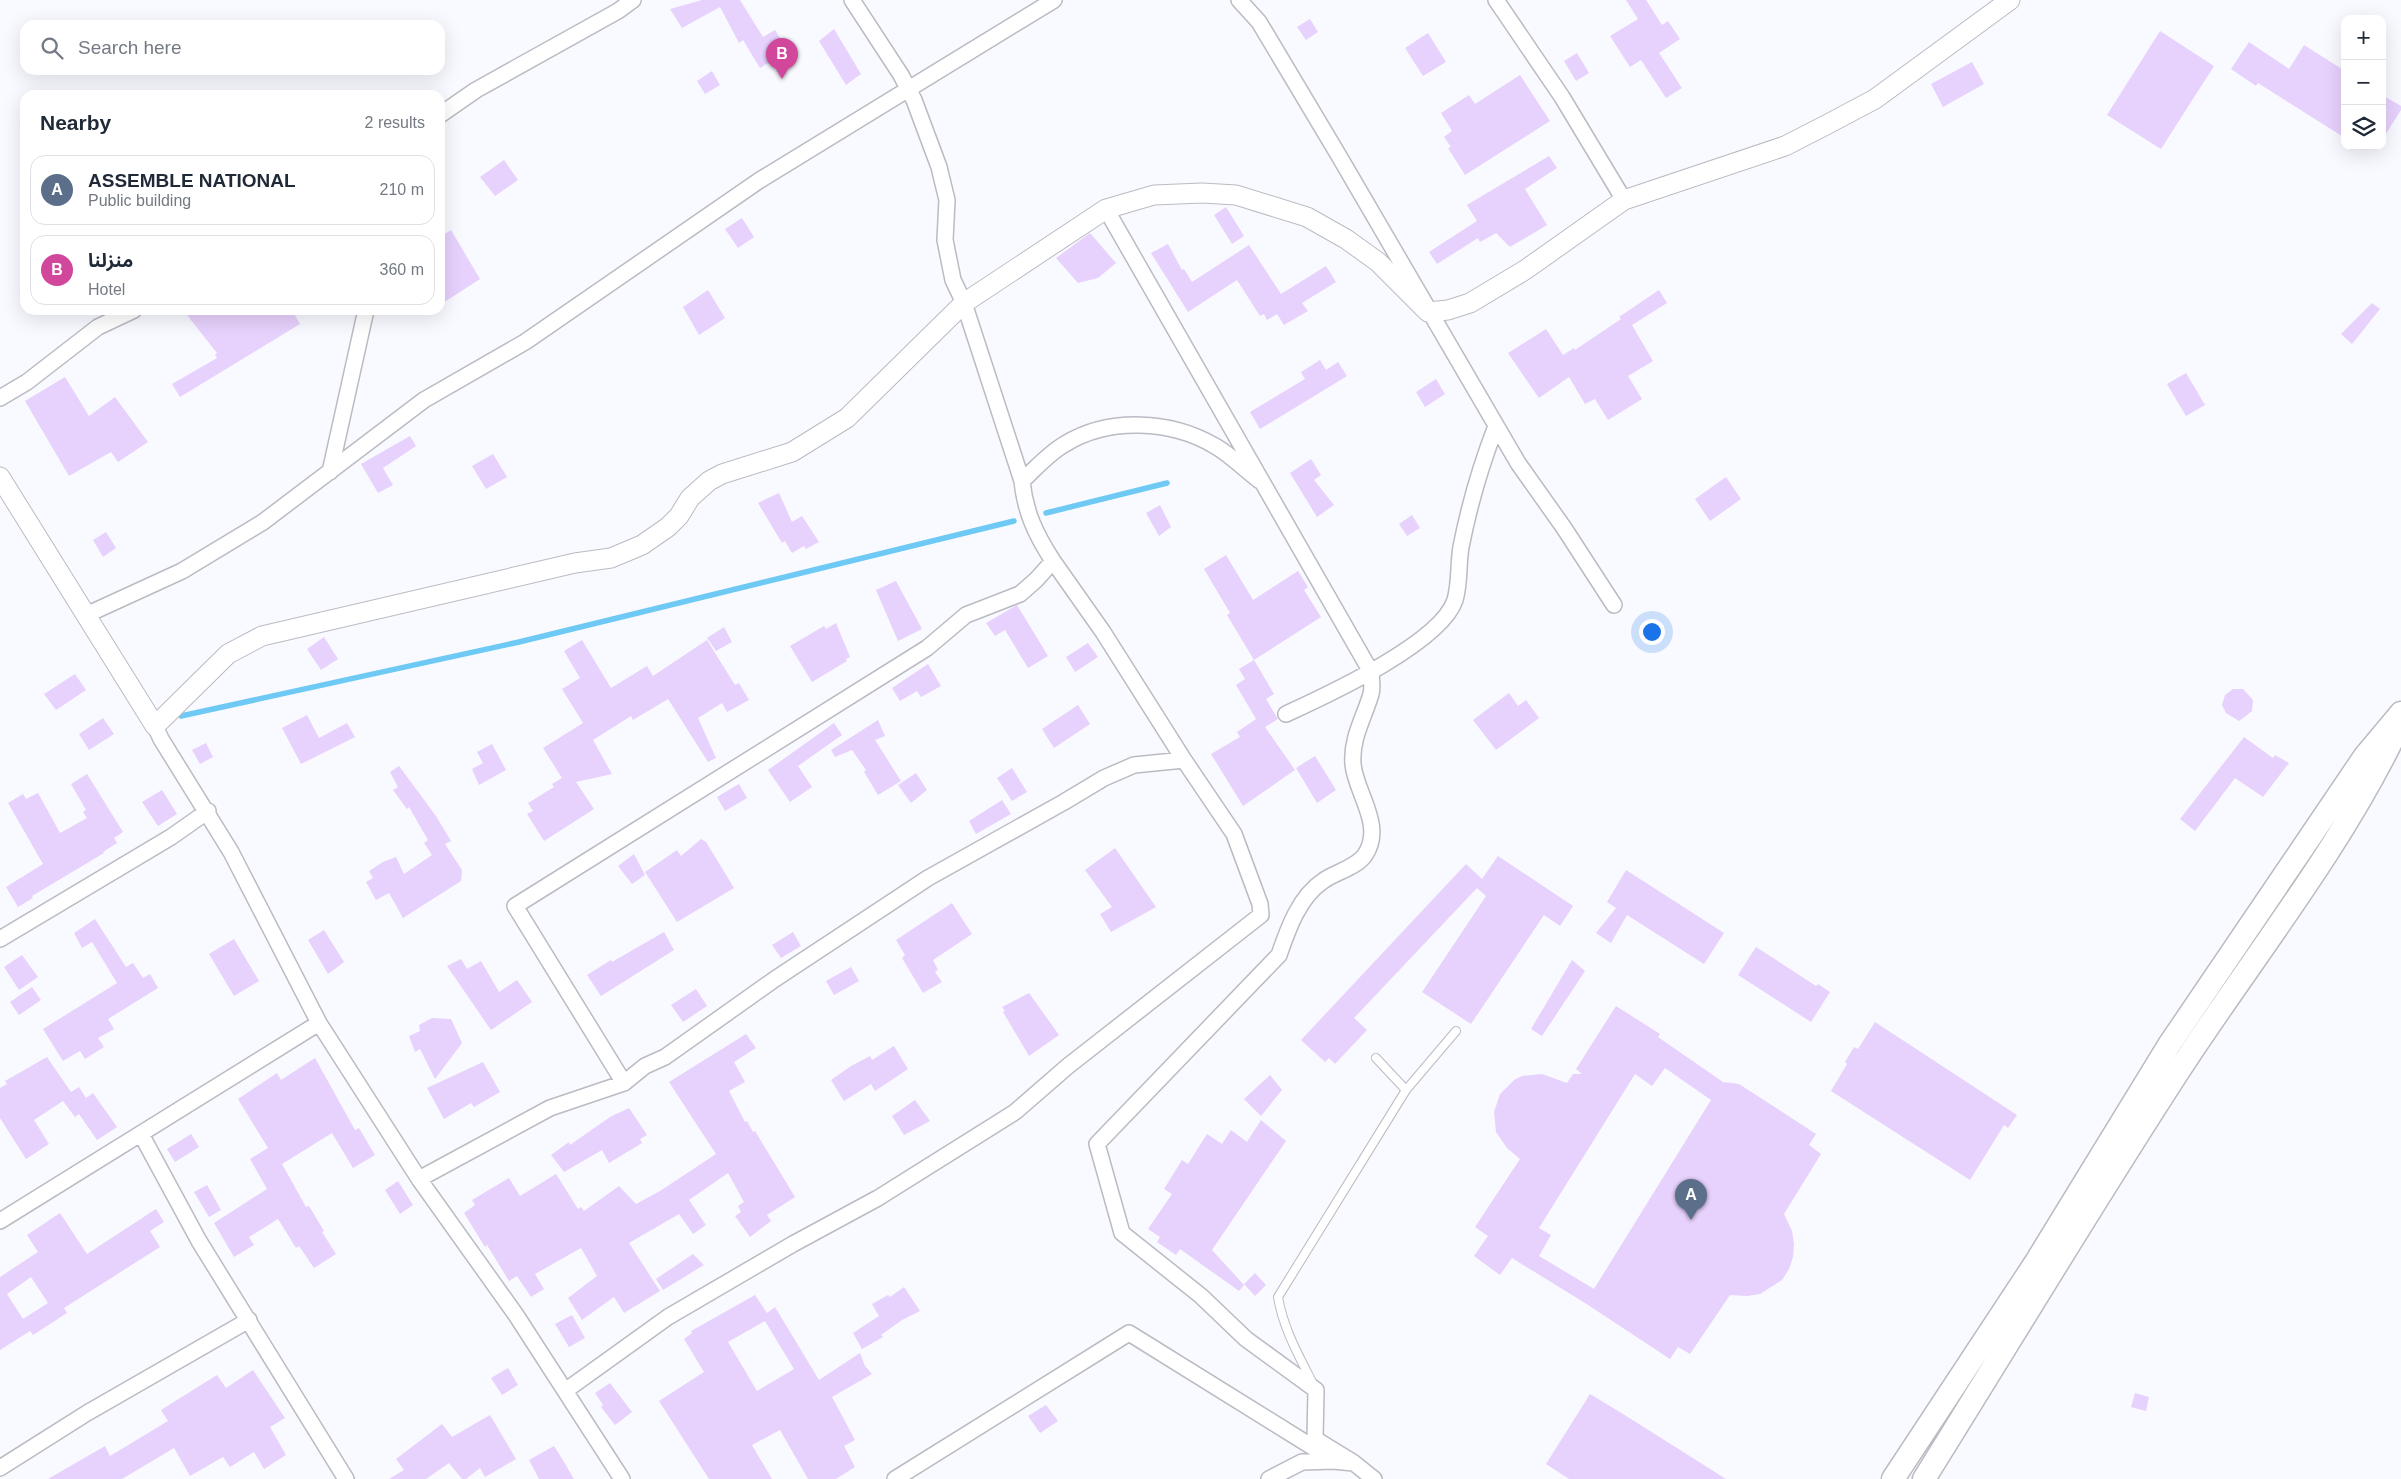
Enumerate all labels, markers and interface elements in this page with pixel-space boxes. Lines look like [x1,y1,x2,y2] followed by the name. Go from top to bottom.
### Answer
[2341,15,2386,150] map controls
[2341,15,2386,60] button: +
[20,20,445,75] search box
[38,34,66,62] icon: search
[78,37,182,58] text: Search here
[766,38,798,79] pin: B
[2341,60,2386,105] button: −
[2341,105,2386,150] button: layers
[40,111,111,134] text: Nearby
[365,114,425,131] text: 2 results
[88,170,296,191] text: ASSEMBLE NATIONAL
[51,181,63,198] text: A
[380,181,424,198] text: 210 m
[88,192,191,209] text: Public building
[88,250,133,271] text: منزلنا
[51,261,63,278] text: B
[380,261,424,278] text: 360 m
[88,281,125,298] text: Hotel
[1639,619,1665,645] your location
[1675,1179,1707,1220] pin: A

